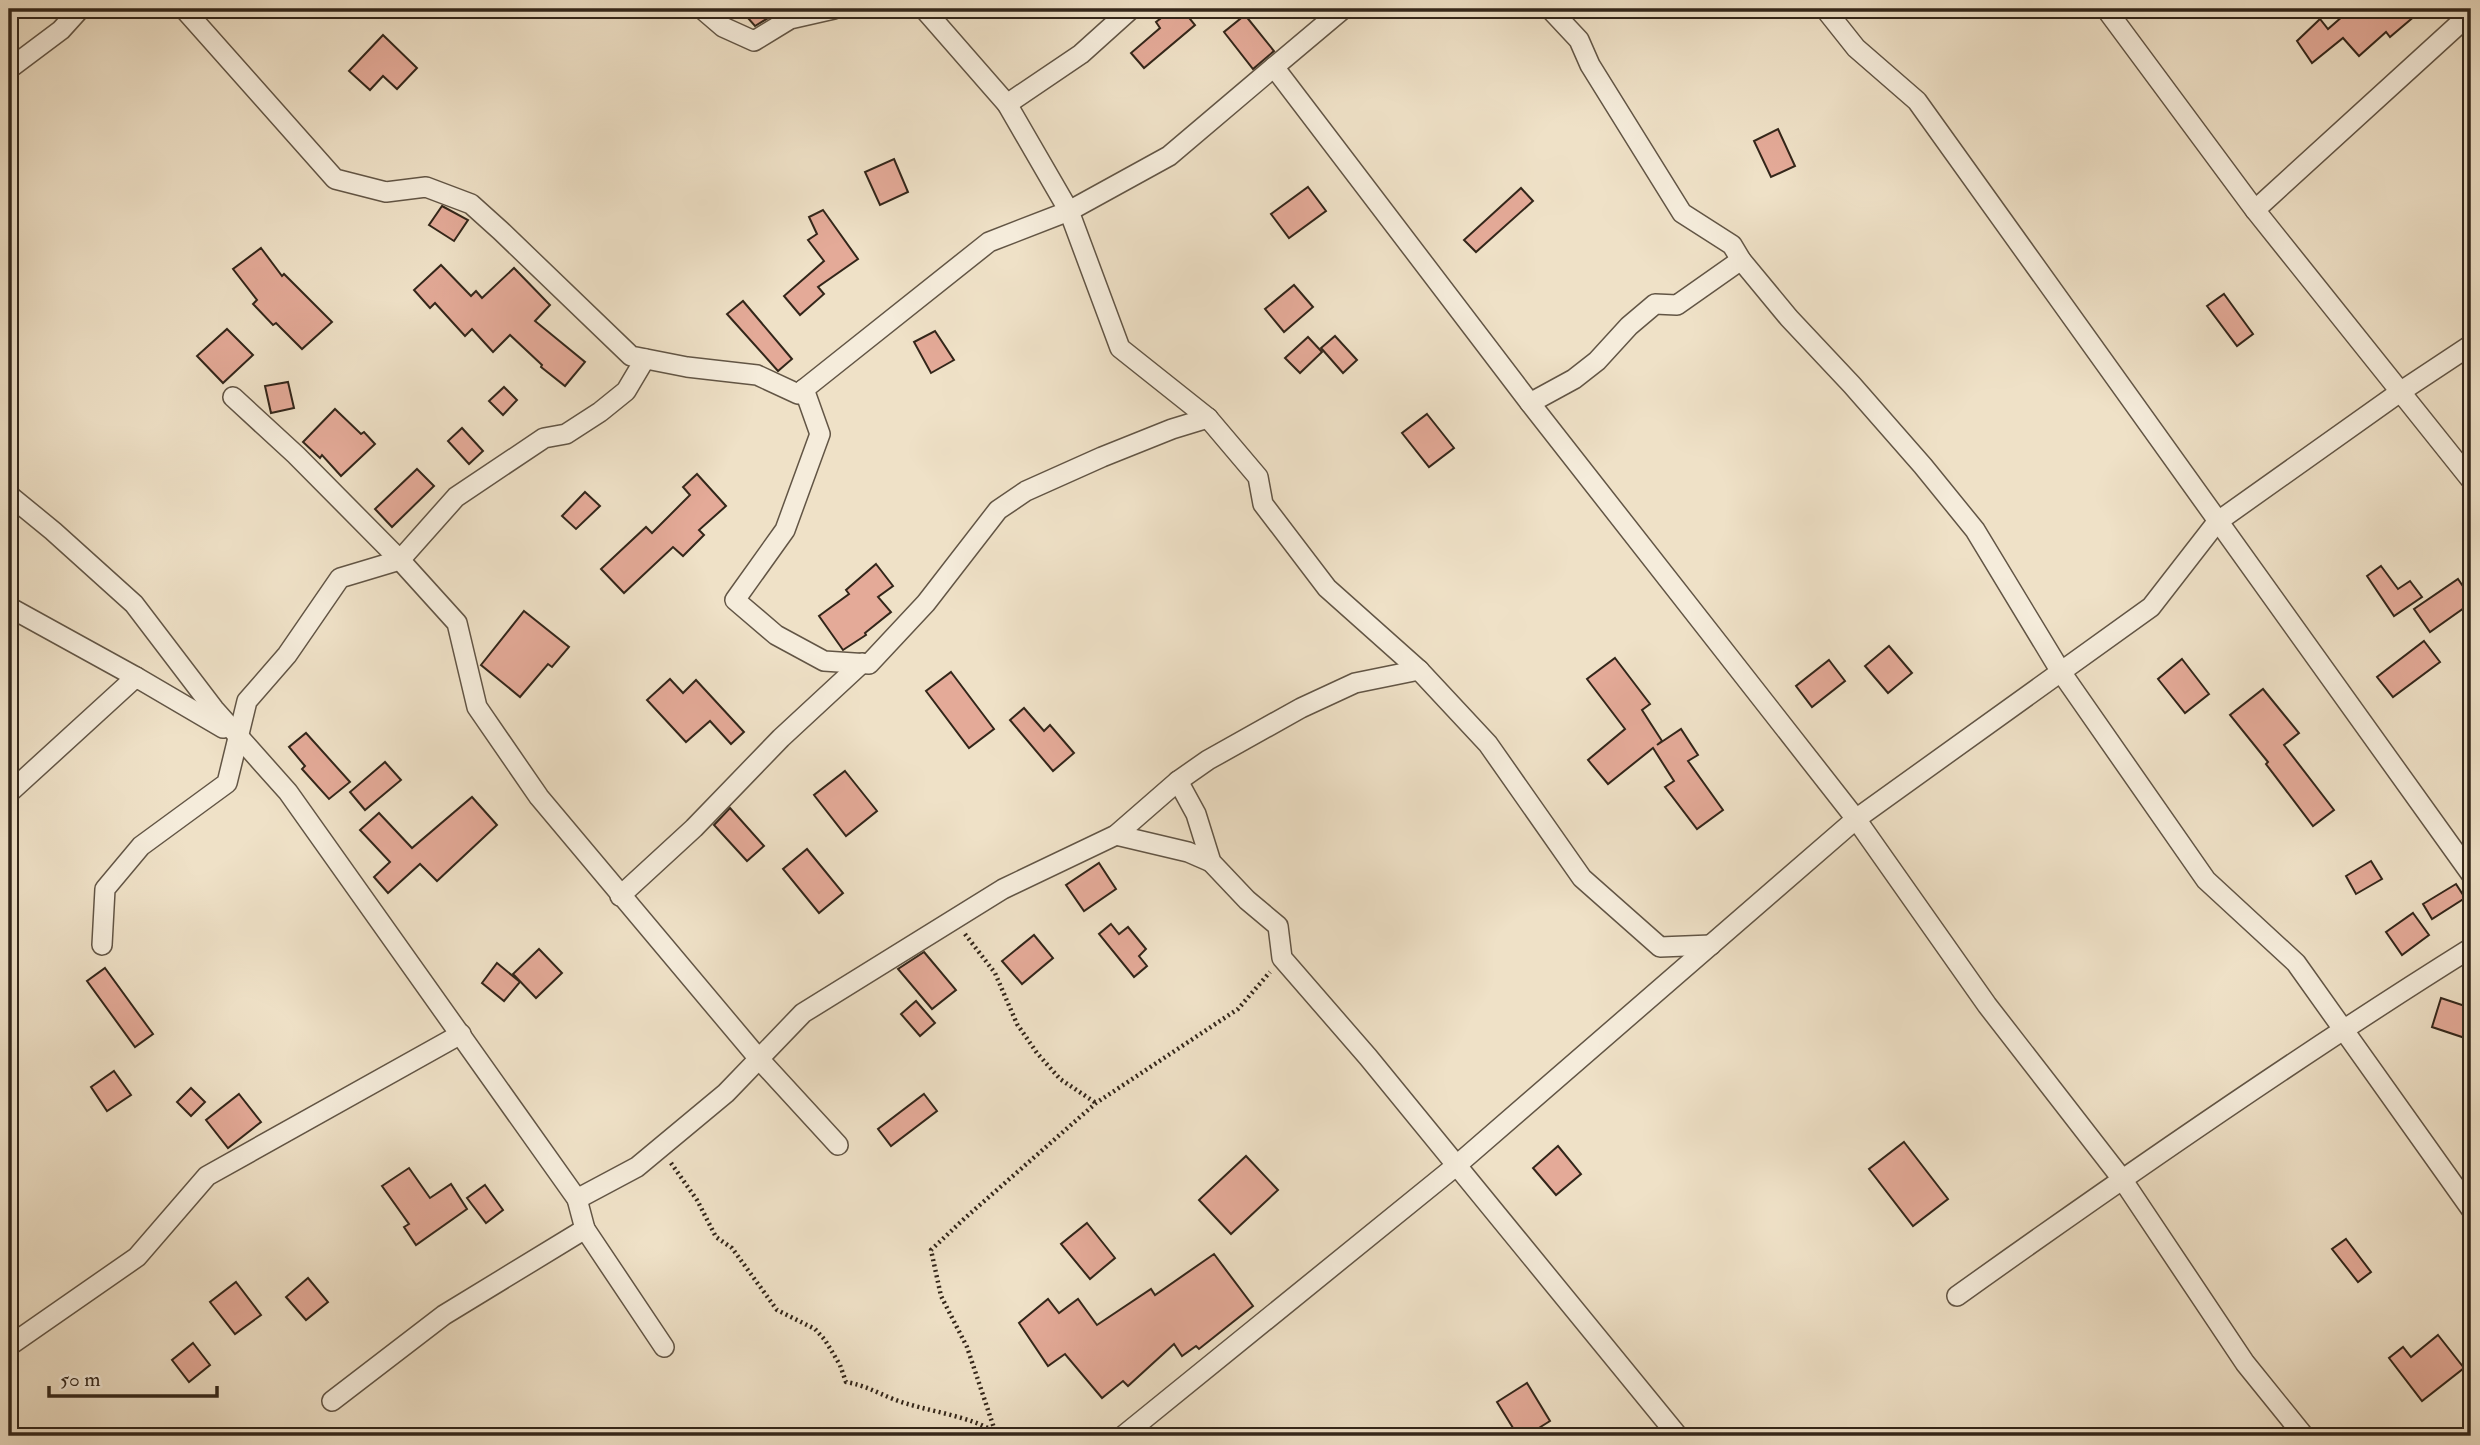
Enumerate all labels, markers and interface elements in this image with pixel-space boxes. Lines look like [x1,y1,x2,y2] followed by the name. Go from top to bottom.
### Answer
[49,1354,217,1398] scale bar
[60,1366,101,1393] text: 50 m

